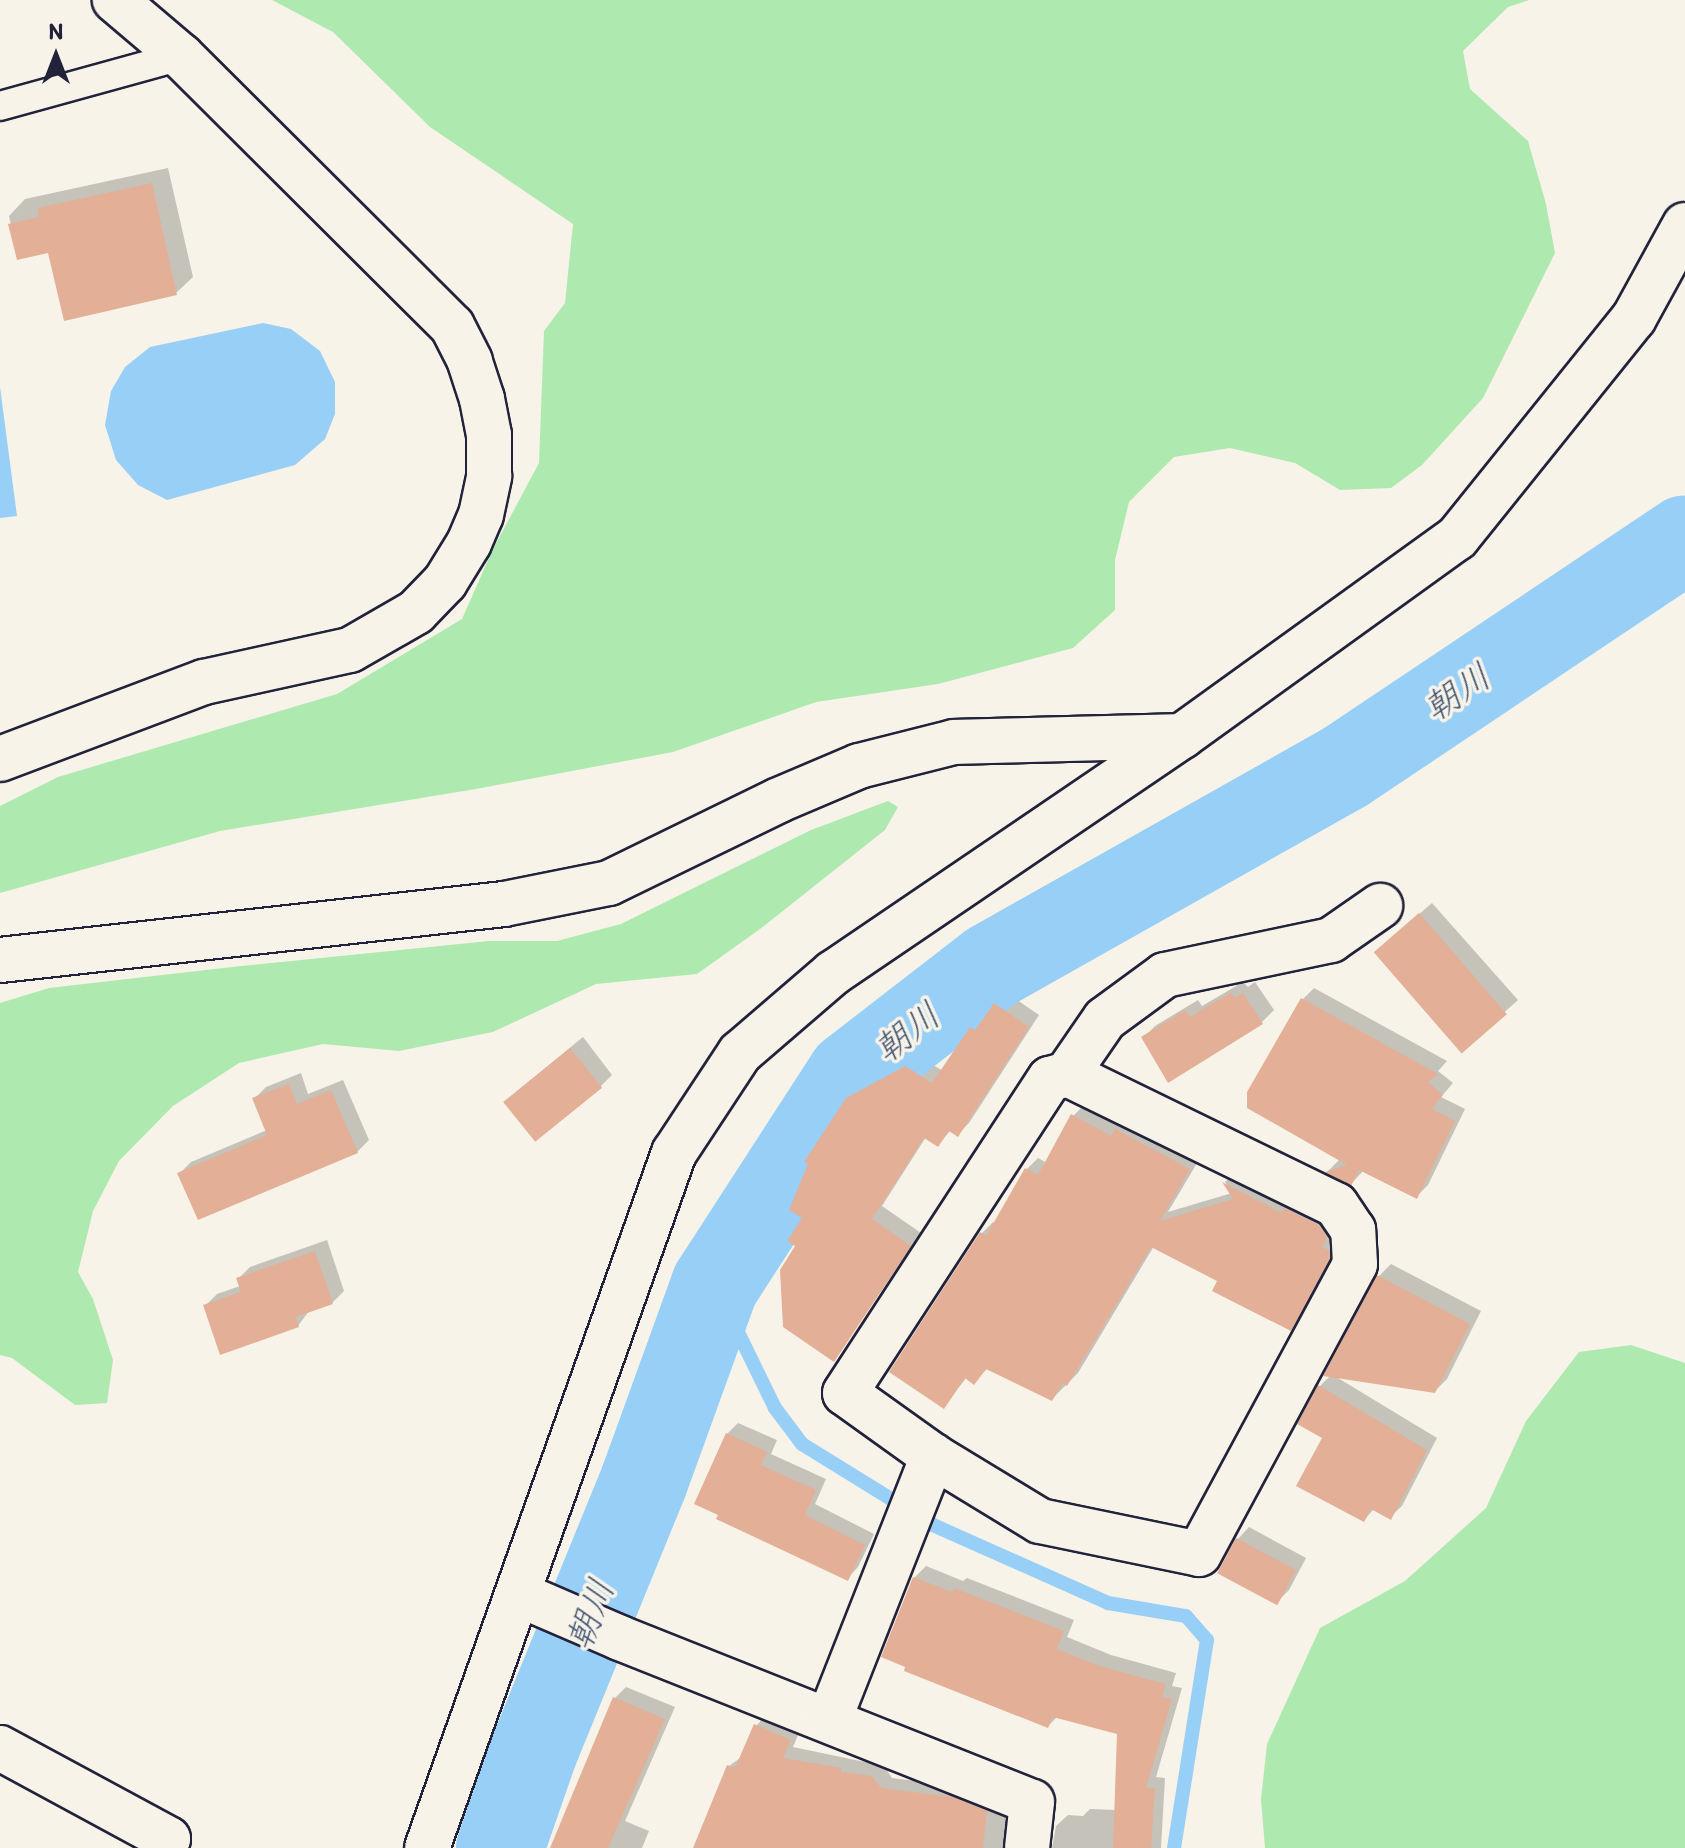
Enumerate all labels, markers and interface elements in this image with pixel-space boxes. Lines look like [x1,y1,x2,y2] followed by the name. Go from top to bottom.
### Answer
[16,16,96,96] north arrow
[49,18,63,45] text: N
[1415,654,1499,730] water label: 朝川
[865,993,949,1071] water label: 朝川
[557,1573,623,1655] water label: 朝川

